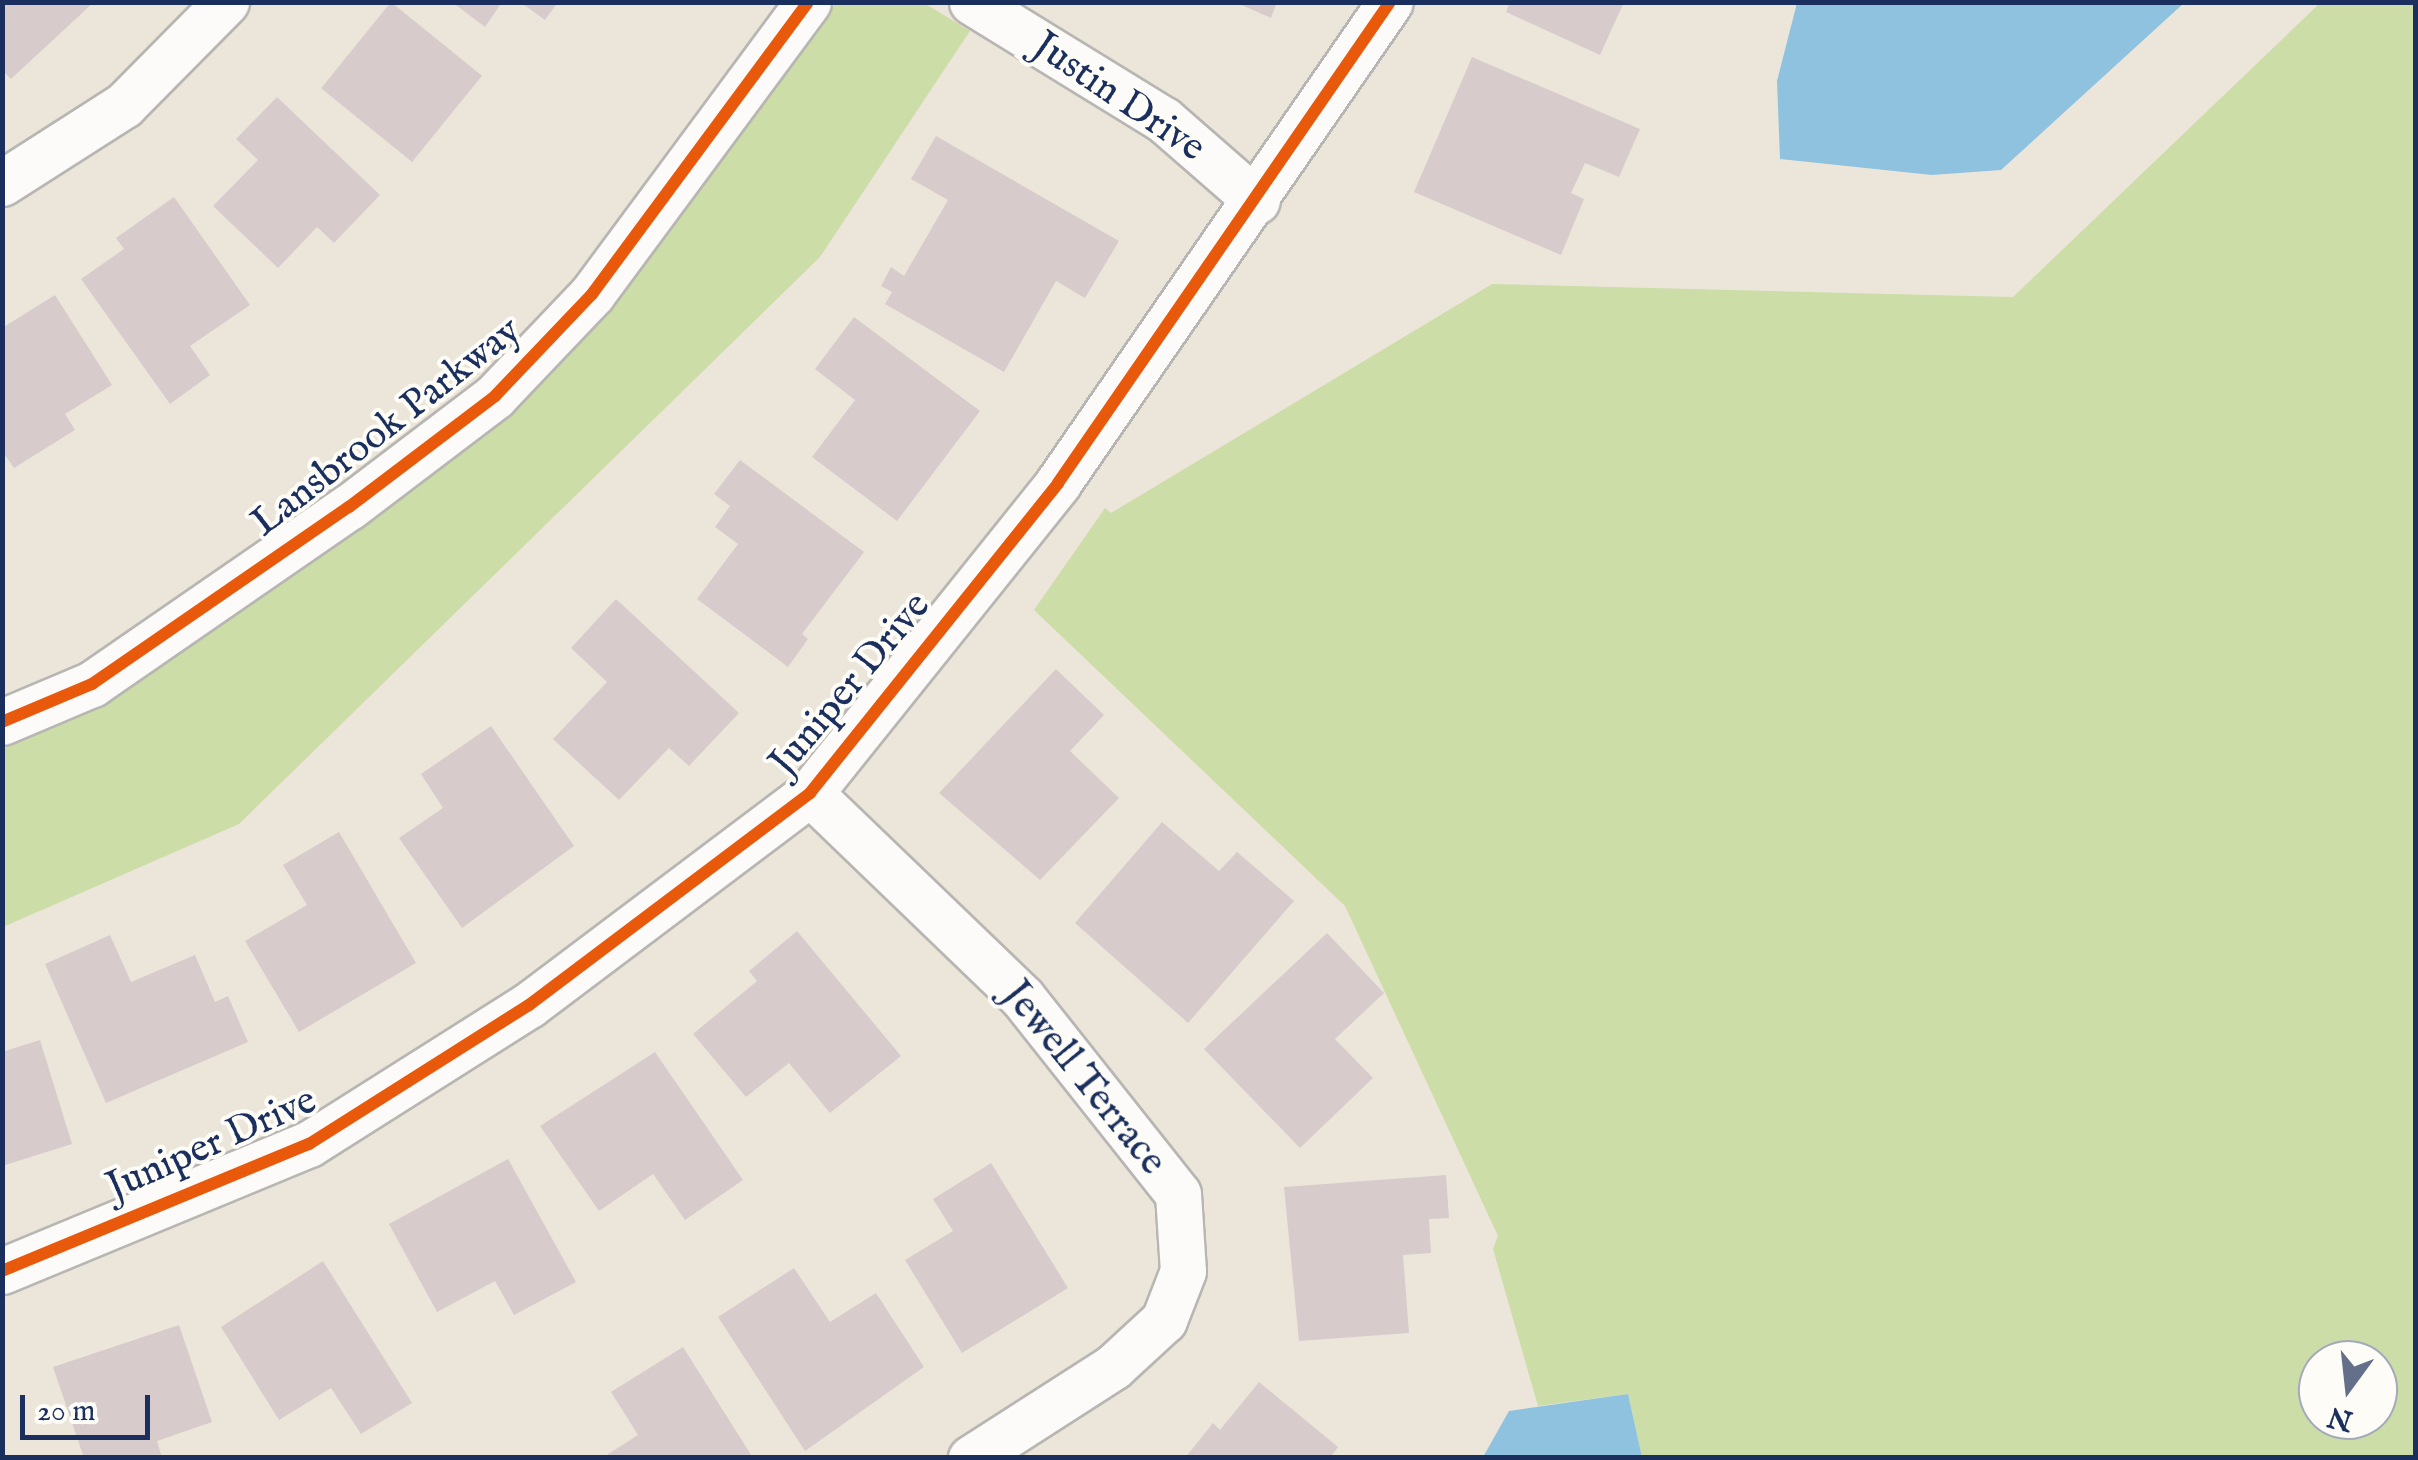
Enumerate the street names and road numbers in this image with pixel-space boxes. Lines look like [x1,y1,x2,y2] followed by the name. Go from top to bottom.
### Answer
[1023,23,1213,173] street label: Justin Drive
[243,308,531,548] street label: Lansbrook Parkway
[760,584,942,786] street label: Juniper Drive
[990,973,1176,1185] street label: Jewell Terrace
[100,1077,324,1213] street label: Juniper Drive

